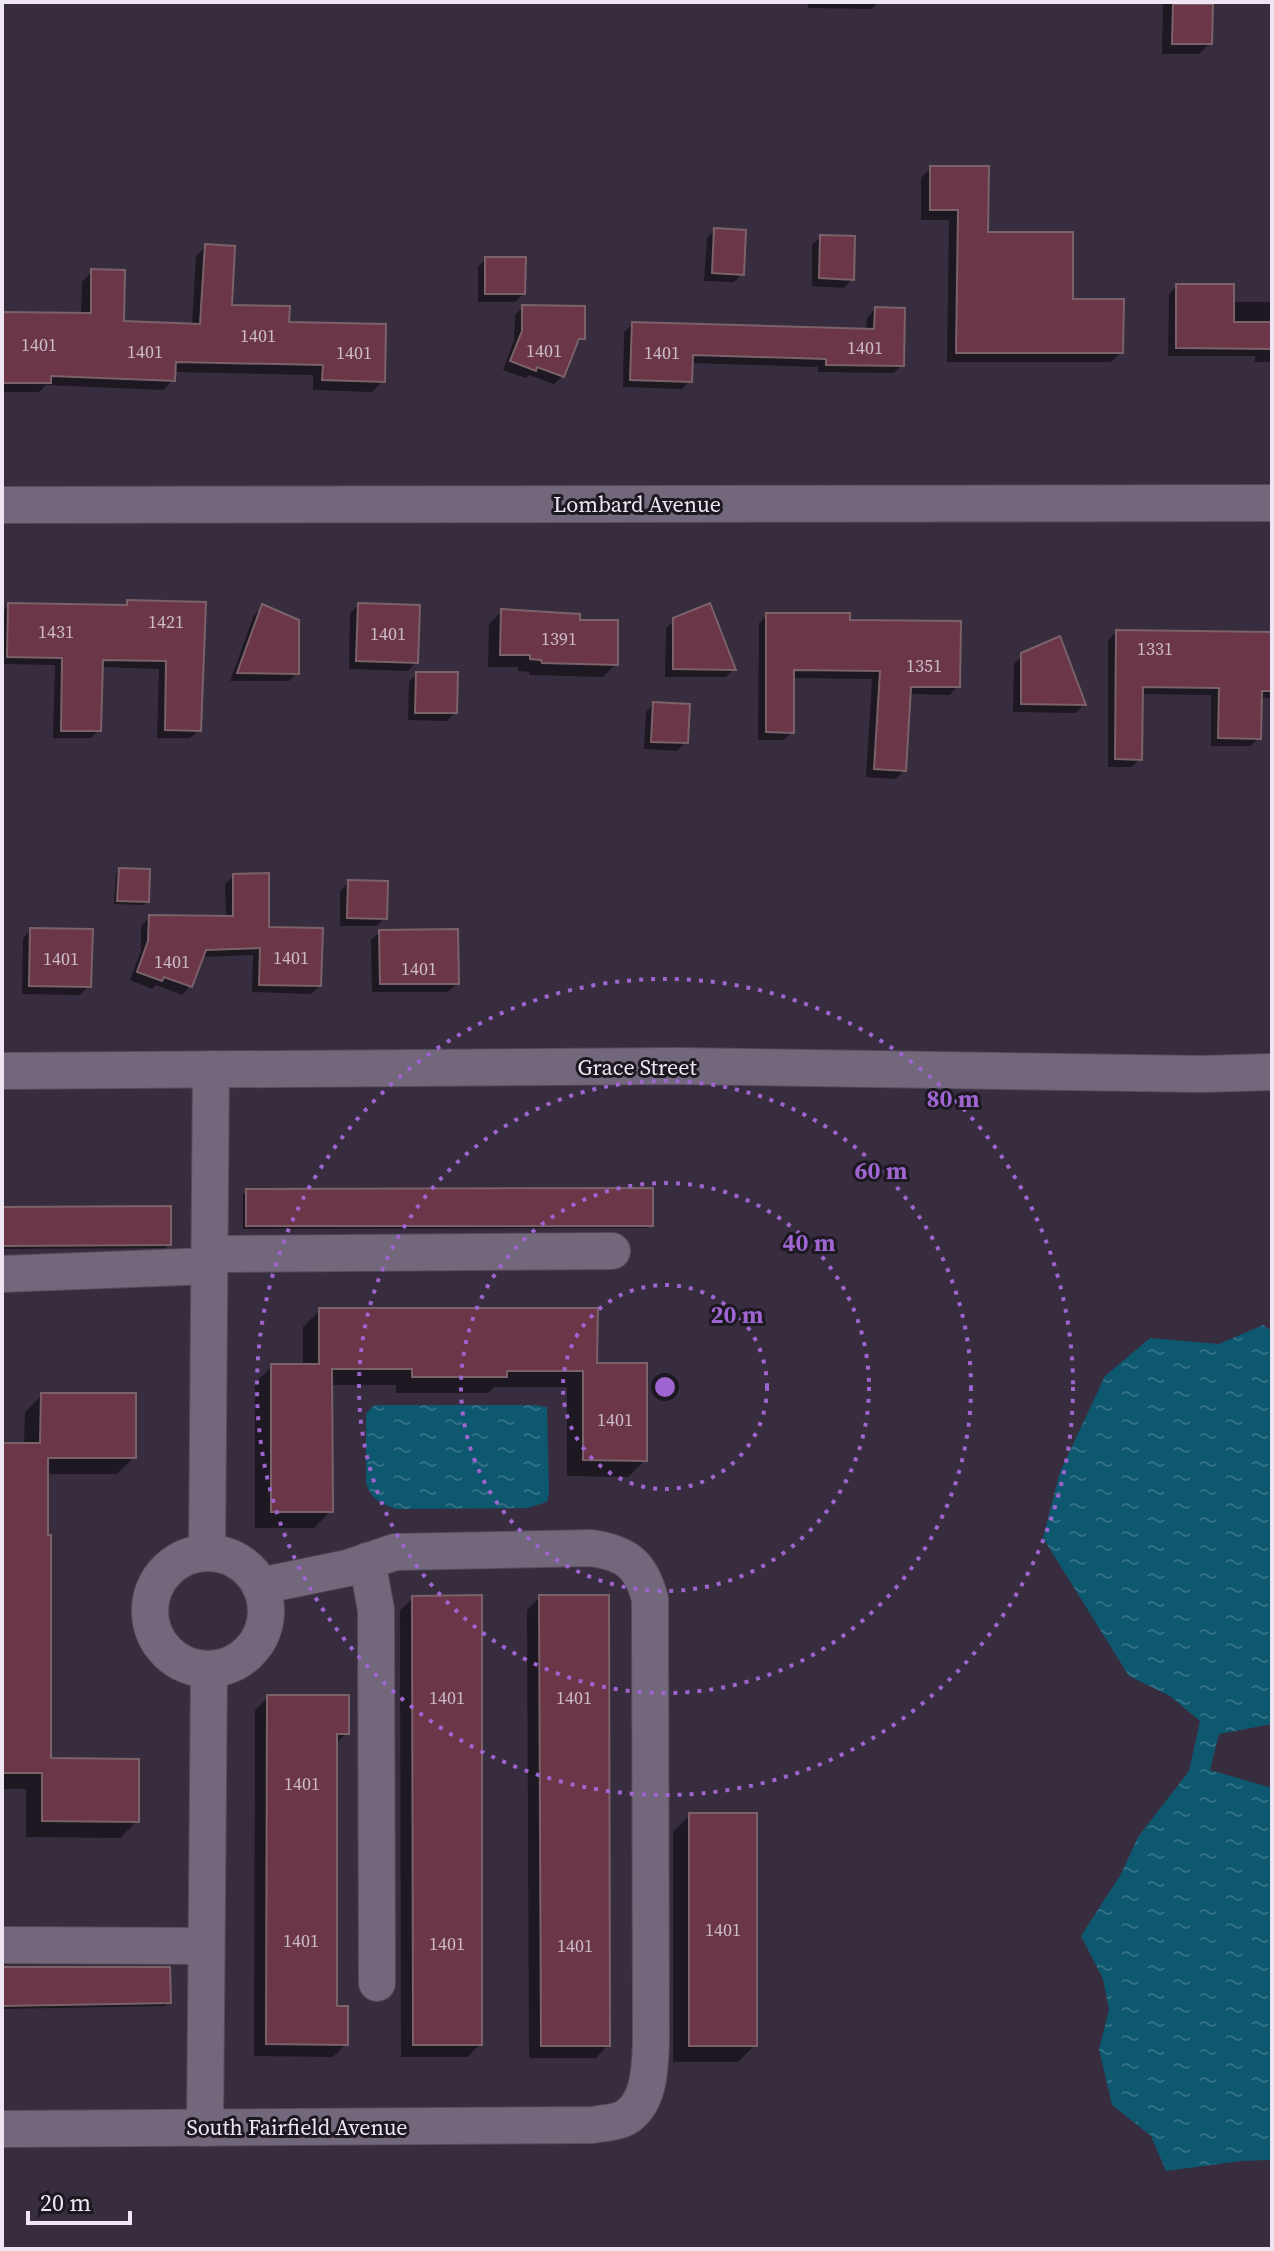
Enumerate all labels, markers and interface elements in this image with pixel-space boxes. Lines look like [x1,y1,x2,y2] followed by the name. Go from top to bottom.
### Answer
[240,323,276,348] house number: 1401
[21,332,57,357] house number: 1401
[847,335,883,360] house number: 1401
[526,338,562,363] house number: 1401
[127,339,163,364] house number: 1401
[336,340,372,365] house number: 1401
[644,340,680,365] house number: 1401
[553,489,721,519] street label: Lombard Avenue
[148,609,184,634] house number: 1421
[38,619,74,644] house number: 1431
[370,621,406,646] house number: 1401
[541,626,577,651] house number: 1391
[1137,636,1173,661] house number: 1331
[906,653,942,678] house number: 1351
[273,945,309,970] house number: 1401
[43,946,79,971] house number: 1401
[154,949,190,974] house number: 1401
[401,956,437,981] house number: 1401
[577,1052,697,1082] street label: Grace Street
[927,1082,980,1115] text: 80 m
[855,1154,908,1187] text: 60 m
[783,1226,836,1259] text: 40 m
[711,1298,764,1331] text: 20 m
[651,1373,679,1401] centre of rings
[597,1407,633,1432] house number: 1401
[429,1685,465,1710] house number: 1401
[556,1685,592,1710] house number: 1401
[284,1771,320,1796] house number: 1401
[705,1917,741,1942] house number: 1401
[283,1928,319,1953] house number: 1401
[429,1931,465,1956] house number: 1401
[557,1933,593,1958] house number: 1401
[186,2112,408,2142] street label: South Fairfield Avenue
[28,2175,130,2225] scale bar
[40,2186,91,2219] text: 20 m

